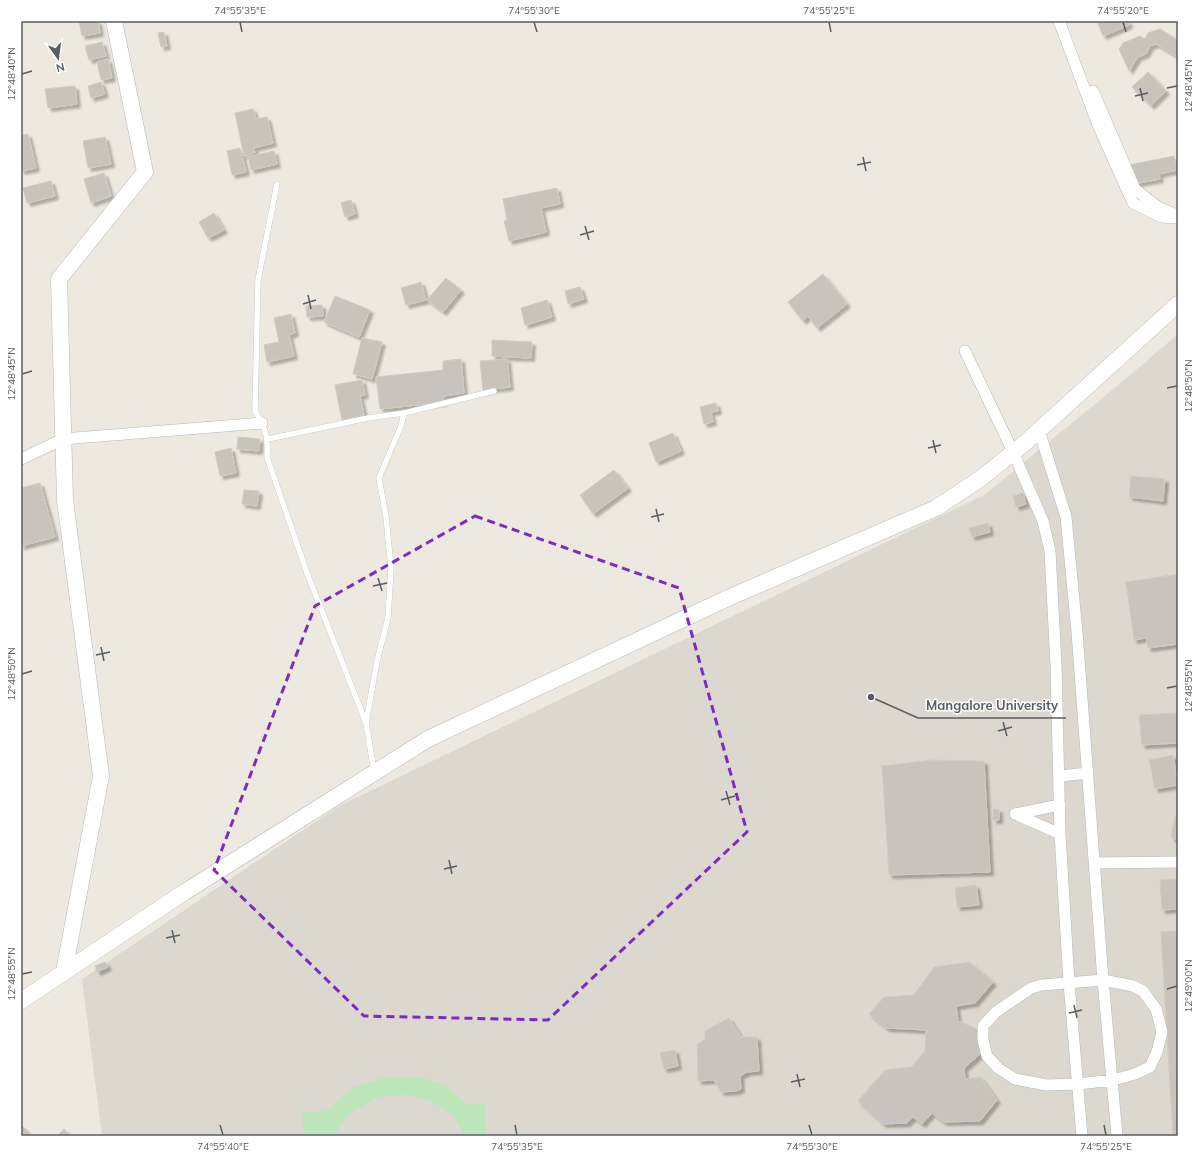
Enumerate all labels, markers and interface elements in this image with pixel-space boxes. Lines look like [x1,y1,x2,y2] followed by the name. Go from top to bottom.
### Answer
[214,4,266,17] text: 74°55'35"E
[508,4,560,17] text: 74°55'30"E
[803,4,855,17] text: 74°55'25"E
[1097,4,1149,17] text: 74°55'20"E
[38,38,78,78] north arrow
[5,47,18,101] text: 12°48'40"N
[1182,59,1195,113] text: 12°48'45"N
[55,60,66,76] text: N
[5,347,18,401] text: 12°48'45"N
[1182,359,1195,413] text: 12°48'50"N
[5,647,18,701] text: 12°48'50"N
[1182,659,1195,713] text: 12°48'55"N
[918,693,1066,718] callout: Mangalore University
[926,697,1059,714] text: Mangalore University
[5,947,18,1001] text: 12°48'55"N
[1182,959,1195,1013] text: 12°49'00"N
[197,1140,249,1153] text: 74°55'40"E
[491,1140,543,1153] text: 74°55'35"E
[786,1140,838,1153] text: 74°55'30"E
[1080,1140,1132,1153] text: 74°55'25"E

